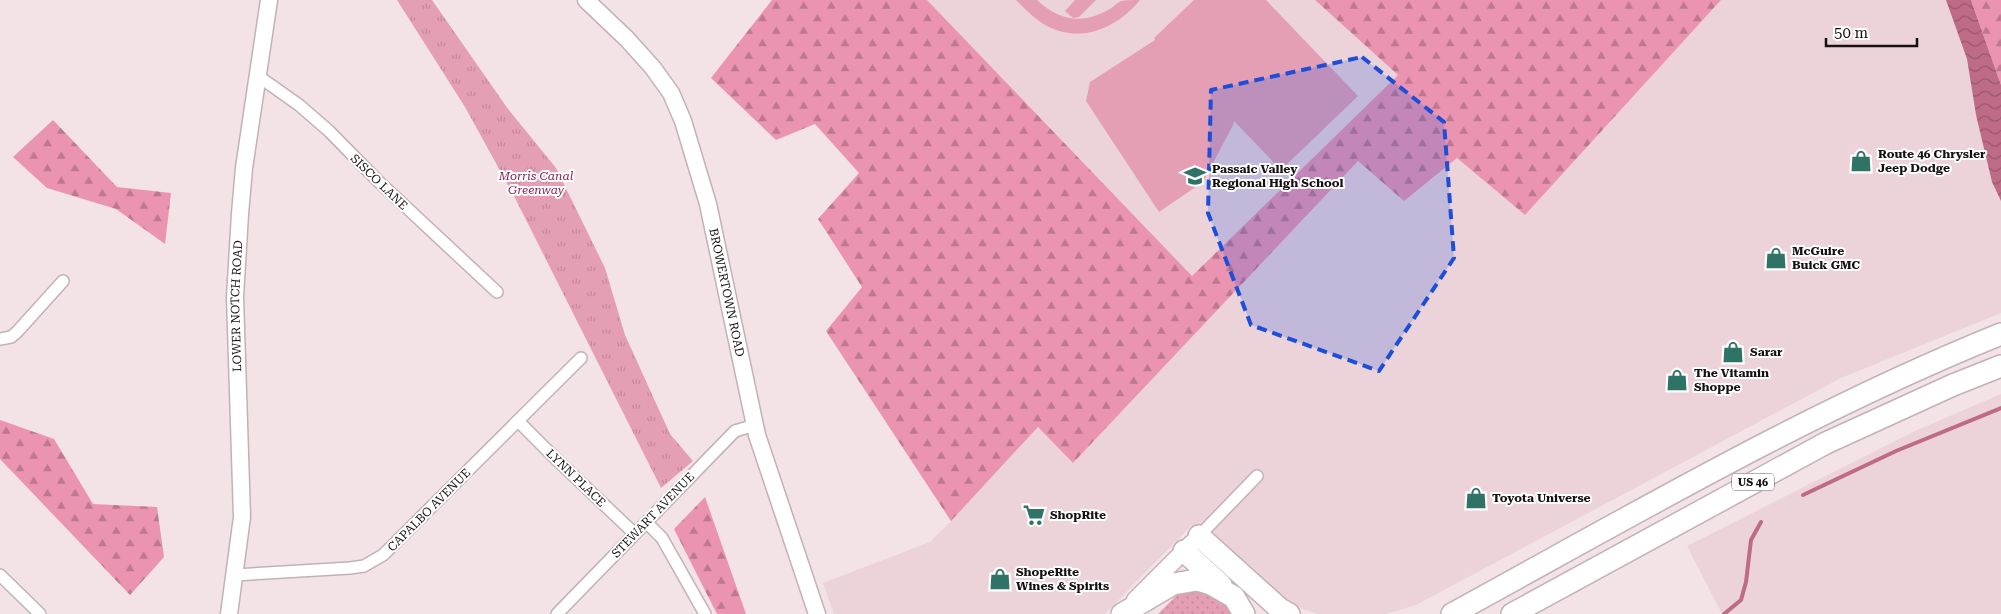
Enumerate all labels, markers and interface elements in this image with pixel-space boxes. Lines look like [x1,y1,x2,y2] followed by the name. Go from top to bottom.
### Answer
[1826,15,1917,47] scale bar
[1834,24,1869,42] text: 50 m
[1878,147,1986,175] place label: Route 46 Chrysler Jeep Dodge
[1848,148,1874,174] shop icon: Route 46 Chrysler Jeep Dodge
[348,151,410,213] street label: SISCO LANE
[1212,162,1344,190] place label: Passaic Valley Regional High School
[1182,163,1208,189] school or university icon: Passaic Valley Regional High School
[498,169,574,197] park label: Morris Canal Greenway
[706,227,747,358] street label: BROWERTOWN ROAD
[228,240,245,372] street label: LOWER NOTCH ROAD
[1792,244,1861,272] place label: McGuire Buick GMC
[1763,245,1789,271] shop icon: McGuire Buick GMC
[1720,339,1746,365] shop icon: Sarar
[1750,345,1783,359] place label: Sarar
[1694,366,1769,394] place label: The Vitamin Shoppe
[1664,367,1690,393] shop icon: The Vitamin Shoppe
[544,446,608,510] street label: LYNN PLACE
[385,466,473,554] street label: CAPALBO AVENUE
[609,470,697,560] street label: STEWART AVENUE
[1732,474,1774,491] road number: US 46
[1463,485,1489,511] shop icon: Toyota Universe
[1492,491,1591,505] place label: Toyota Universe
[1021,502,1047,528] supermarket icon: ShopRite
[1050,508,1106,522] place label: ShopRite
[1016,565,1109,593] place label: ShopeRite Wines & Spirits
[987,566,1013,592] shop icon: ShopeRite Wines & Spirits

